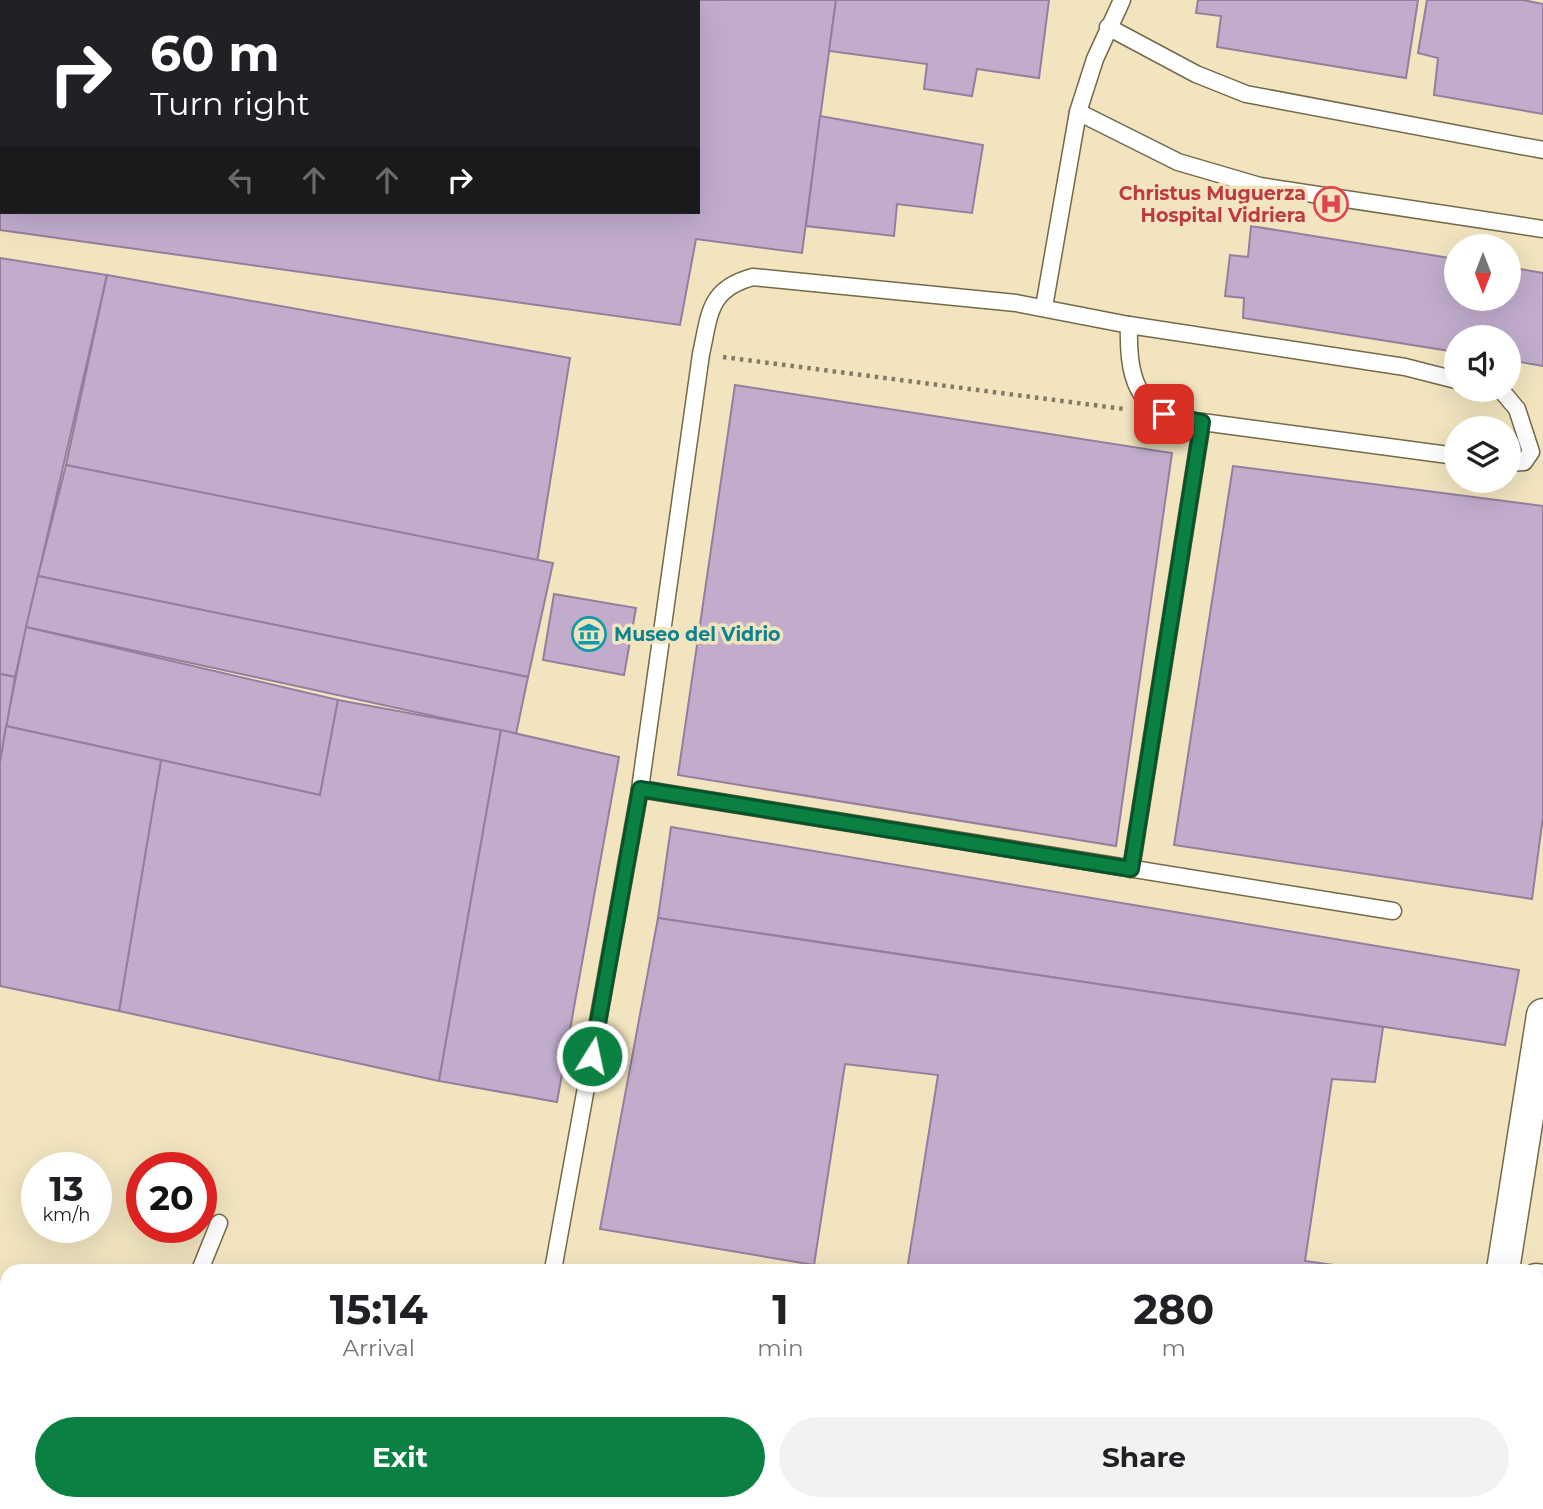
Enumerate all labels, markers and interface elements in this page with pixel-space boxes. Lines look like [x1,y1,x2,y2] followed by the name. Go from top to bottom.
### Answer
[150,24,280,83] text: 60 m
[35,28,126,119] icon: right
[150,84,310,123] text: Turn right
[222,161,260,199] icon: left
[295,161,333,199] icon: ahead
[368,161,406,199] icon: ahead
[441,161,479,199] icon: right
[1119,182,1306,227] place label: Christus Muguerza Hospital Vidriera
[1312,185,1350,223] hospital icon: Christus Muguerza Hospital Vidriera
[1444,234,1521,312] north arrow
[1444,234,1521,493] map controls
[1444,325,1521,402] button: sound
[1134,384,1194,444] pin
[1145,395,1183,433] icon: arrive
[1444,416,1521,493] button: layers
[570,615,608,653] museum icon: Museo del Vidrio
[614,623,781,646] place label: Museo del Vidrio
[555,1019,629,1093] position arrow
[126,1152,217,1243] speed limit sign: 20
[49,1167,84,1210] text: 13
[42,1204,91,1226] text: km/h
[330,1283,428,1335] text: 15:14
[772,1283,789,1335] text: 1
[1133,1283,1214,1335] text: 280
[342,1334,415,1362] text: Arrival
[757,1334,803,1362] text: min
[1162,1334,1186,1362] text: m
[35,1417,765,1497] button: Exit
[779,1417,1509,1497] button: Share

